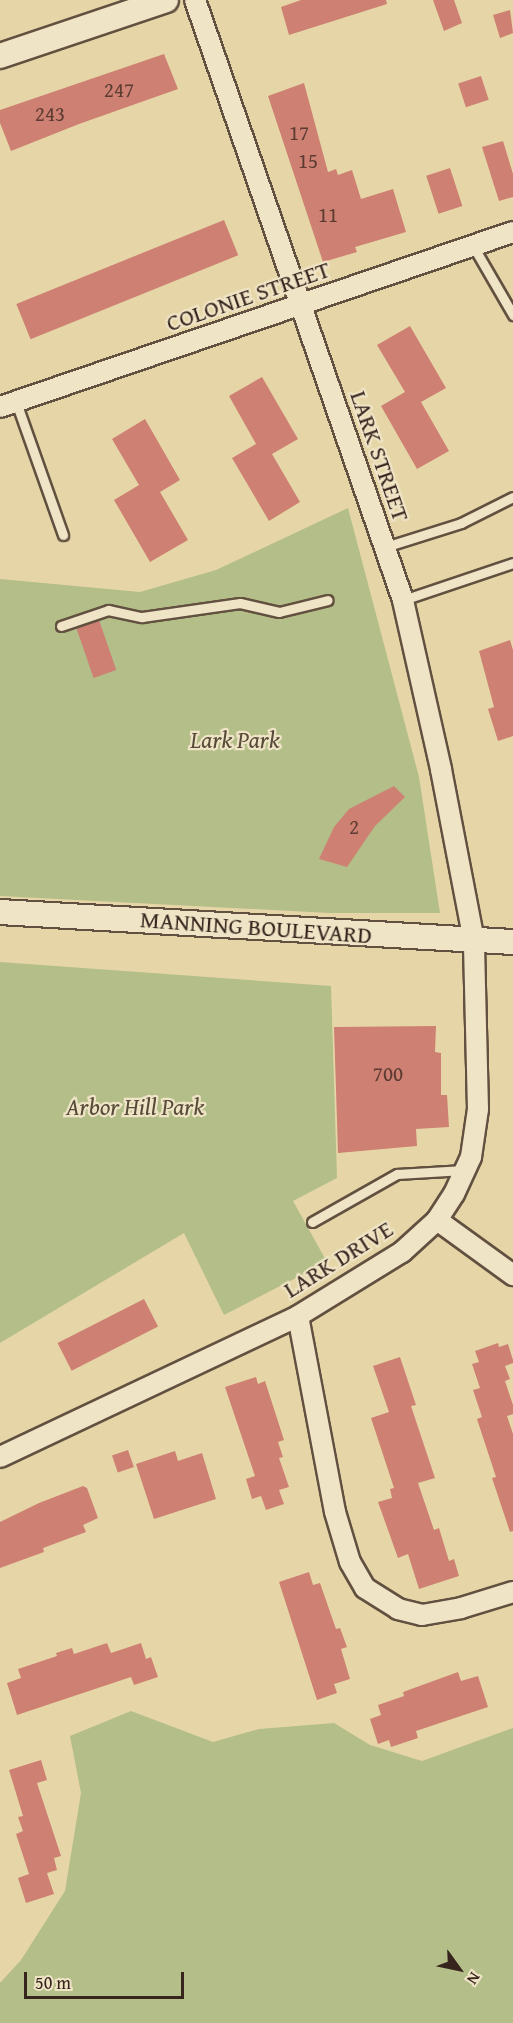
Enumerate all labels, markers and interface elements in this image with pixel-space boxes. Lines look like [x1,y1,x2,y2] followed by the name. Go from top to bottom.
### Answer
[104,77,134,103] house number: 247
[35,101,65,127] house number: 243
[289,120,309,146] house number: 17
[298,148,318,174] house number: 15
[318,202,338,228] house number: 11
[162,255,334,337] street label: COLONIE STREET
[344,387,416,525] street label: LARK STREET
[190,726,280,754] park label: Lark Park
[349,814,359,840] house number: 2
[139,905,373,949] street label: MANNING BOULEVARD
[373,1061,403,1087] house number: 700
[66,1093,204,1121] park label: Arbor Hill Park
[278,1214,398,1304] street label: LARK DRIVE
[429,1939,489,1999] north arrow
[27,1960,188,1998] scale bar
[461,1968,487,1990] text: N
[35,1969,71,1996] text: 50 m

